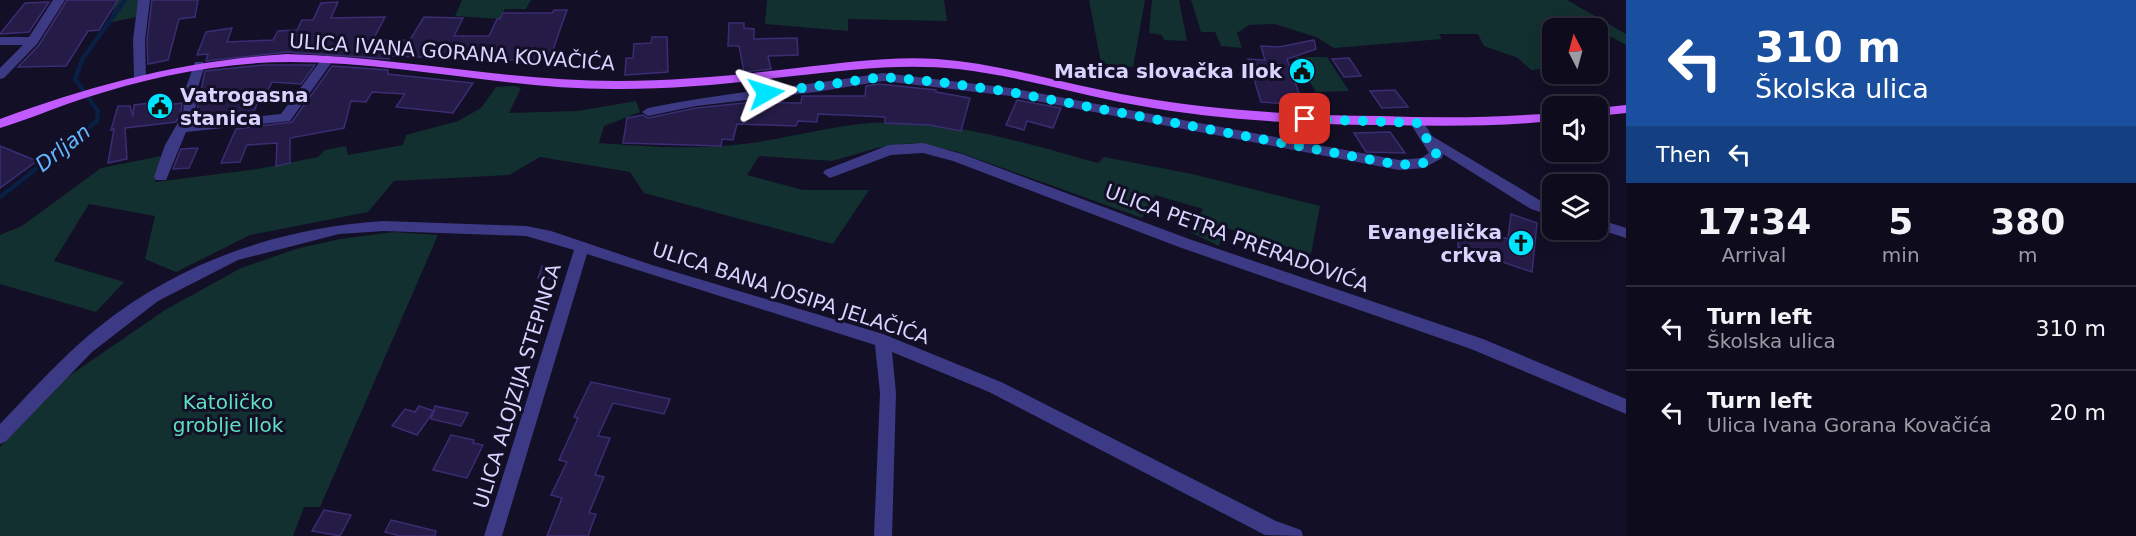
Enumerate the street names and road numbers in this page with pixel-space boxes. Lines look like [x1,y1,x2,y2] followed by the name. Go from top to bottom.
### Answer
[288,29,616,75] street label: ULICA IVANA GORANA KOVAČIĆA
[1102,179,1373,297] street label: ULICA PETRA PRERADOVIĆA
[649,237,933,349] street label: ULICA BANA JOSIPA JELAČIĆA
[468,260,566,511] street label: ULICA ALOJZIJA STEPINCA

